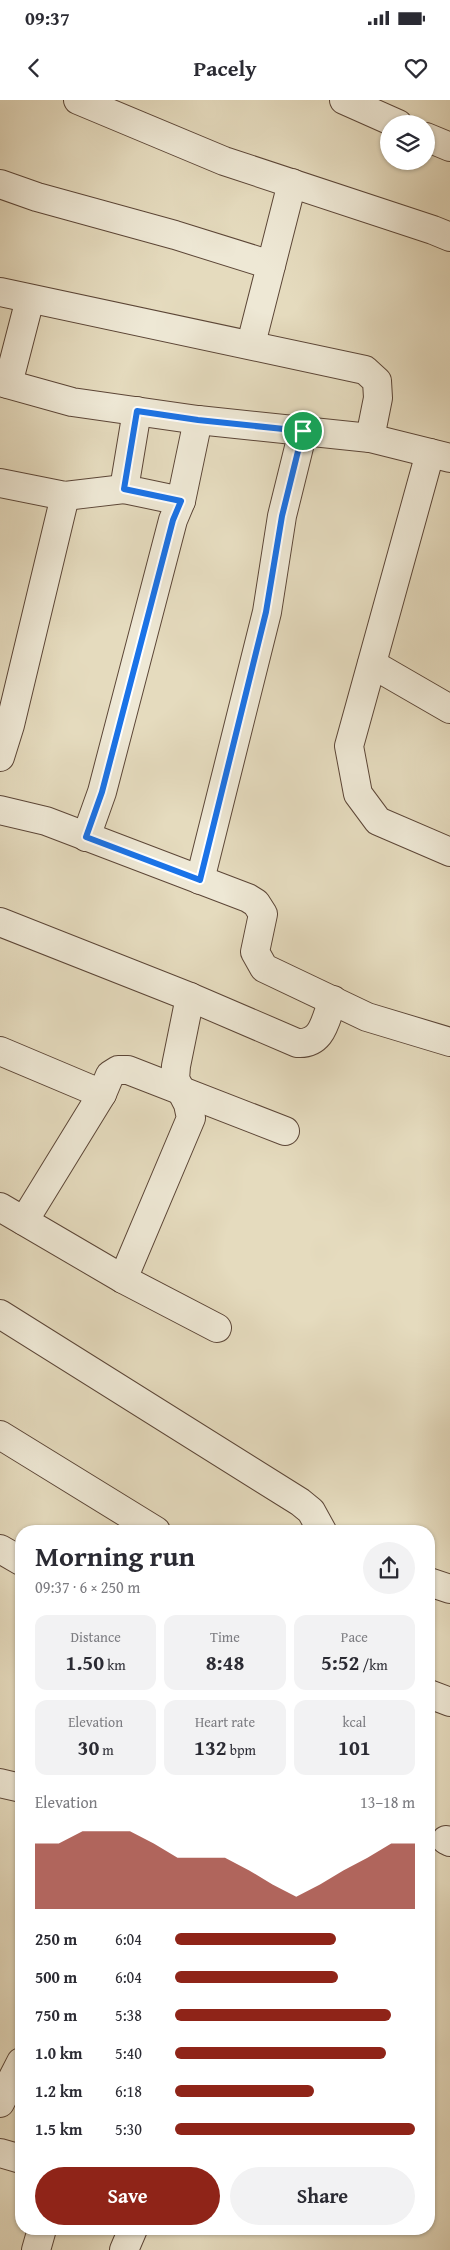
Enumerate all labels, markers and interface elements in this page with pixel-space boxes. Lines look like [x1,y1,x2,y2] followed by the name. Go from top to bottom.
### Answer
[25,4,70,32] text: 09:37
[193,52,257,84] text: Pacely
[20,54,48,82] icon: back
[402,54,430,82] icon: heart
[380,115,435,170] map controls
[380,115,435,170] button: layers
[282,410,324,452] pin
[289,417,317,445] icon: arrive
[35,1535,195,1576] text: Morning run
[363,1542,415,1594] button: share
[35,1575,140,1599] text: 09:37 · 6 × 250 m
[71,1627,121,1647] text: Distance
[210,1627,240,1647] text: Time
[341,1627,368,1647] text: Pace
[66,1647,104,1678] text: 1.50
[206,1647,244,1678] text: 8:48
[321,1647,360,1678] text: 5:52
[104,1655,126,1675] text: km
[360,1655,388,1675] text: /km
[68,1712,123,1732] text: Elevation
[195,1712,255,1732] text: Heart rate
[342,1712,366,1732] text: kcal
[78,1732,99,1763] text: 30
[194,1732,227,1763] text: 132
[338,1732,371,1763] text: 101
[99,1740,114,1760] text: m
[227,1740,256,1760] text: bpm
[35,1790,98,1814] text: Elevation
[360,1790,415,1814] text: 13–18 m
[35,1927,77,1951] text: 250 m
[115,1927,142,1951] text: 6:04
[35,1965,77,1989] text: 500 m
[115,1965,142,1989] text: 6:04
[35,2003,77,2027] text: 750 m
[115,2003,142,2027] text: 5:38
[35,2041,82,2065] text: 1.0 km
[115,2041,142,2065] text: 5:40
[35,2079,82,2103] text: 1.2 km
[115,2079,142,2103] text: 6:18
[35,2117,82,2141] text: 1.5 km
[115,2117,142,2141] text: 5:30
[35,2167,220,2225] button: Save
[230,2167,415,2225] button: Share

